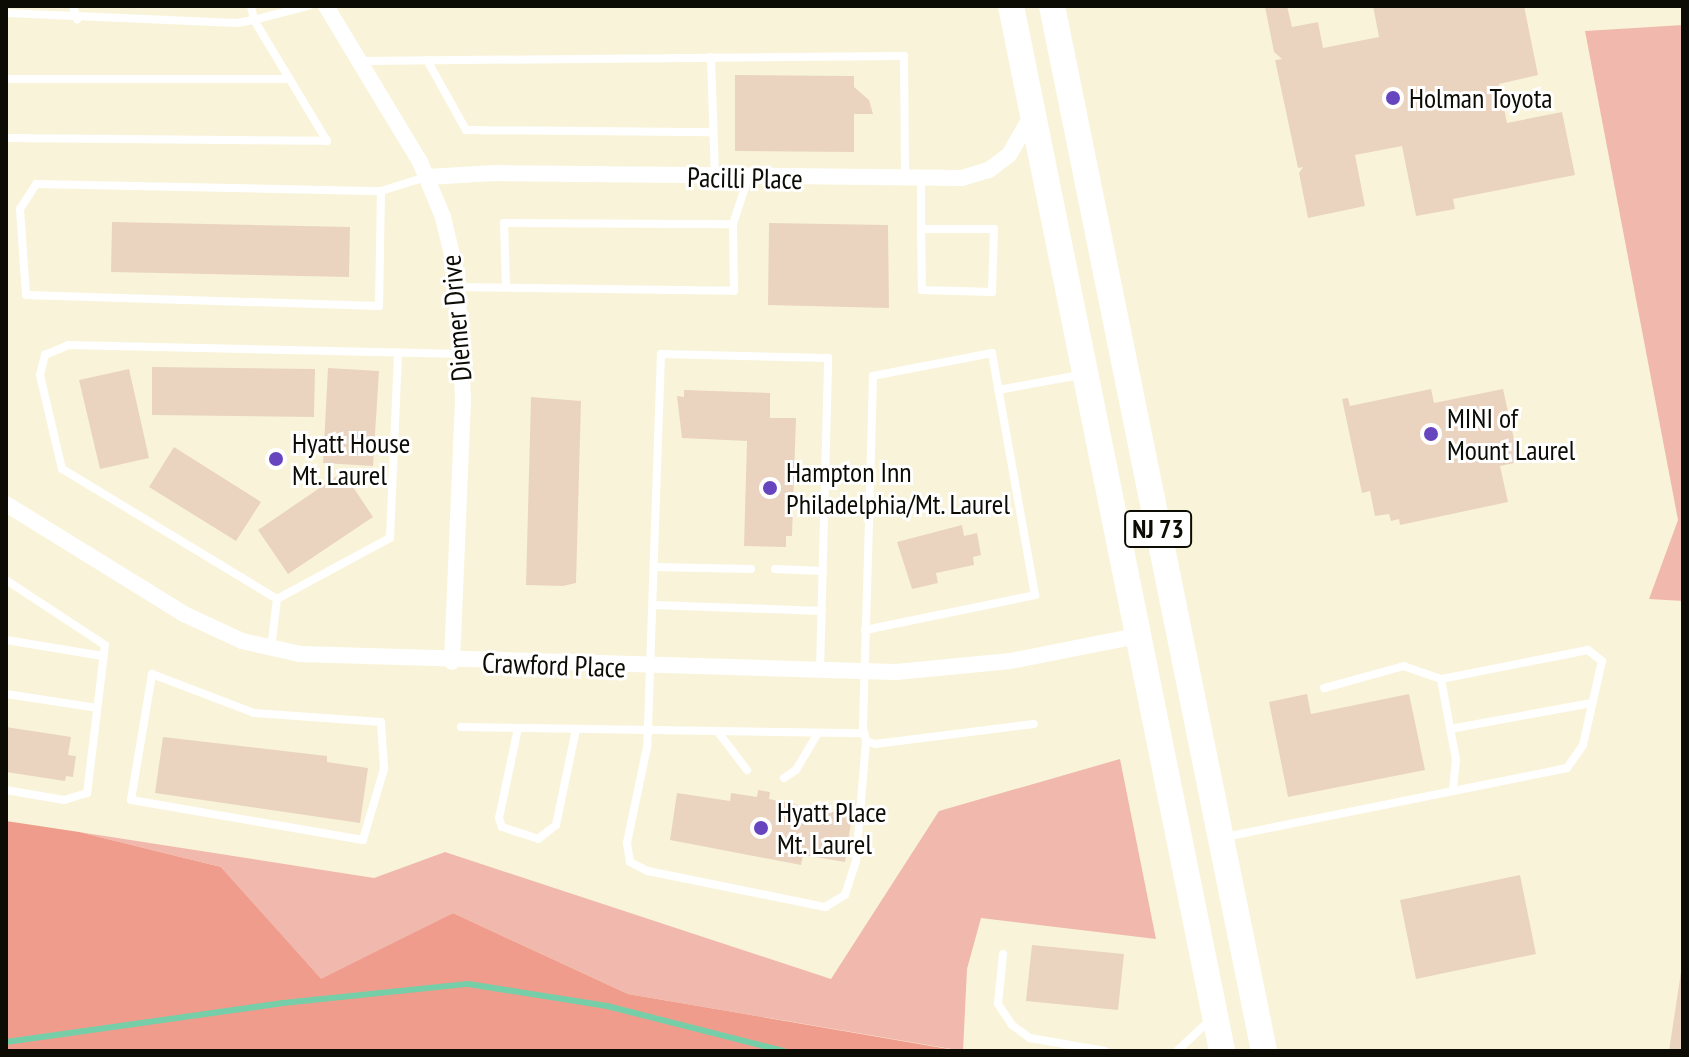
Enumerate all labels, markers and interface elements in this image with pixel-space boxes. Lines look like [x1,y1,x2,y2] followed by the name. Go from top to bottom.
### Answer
[1409,81,1553,115] place label: Holman Toyota
[1384,89,1402,107] marker: Holman Toyota
[687,160,803,196] street label: Pacilli Place
[434,253,478,383] street label: Diemer Drive
[1447,401,1575,467] place label: MINI of Mount Laurel
[1422,425,1440,443] marker: MINI of Mount Laurel
[292,426,410,492] place label: Hyatt House Mt. Laurel
[267,450,285,468] marker: Hyatt House Mt. Laurel
[786,455,1012,521] place label: Hampton Inn Philadelphia/Mt. Laurel
[761,479,779,497] marker: Hampton Inn Philadelphia/Mt. Laurel
[1124,507,1192,551] road number: NJ 73
[481,646,627,684] street label: Crawford Place
[777,795,886,861] place label: Hyatt Place Mt. Laurel
[752,819,770,837] marker: Hyatt Place Mt. Laurel

